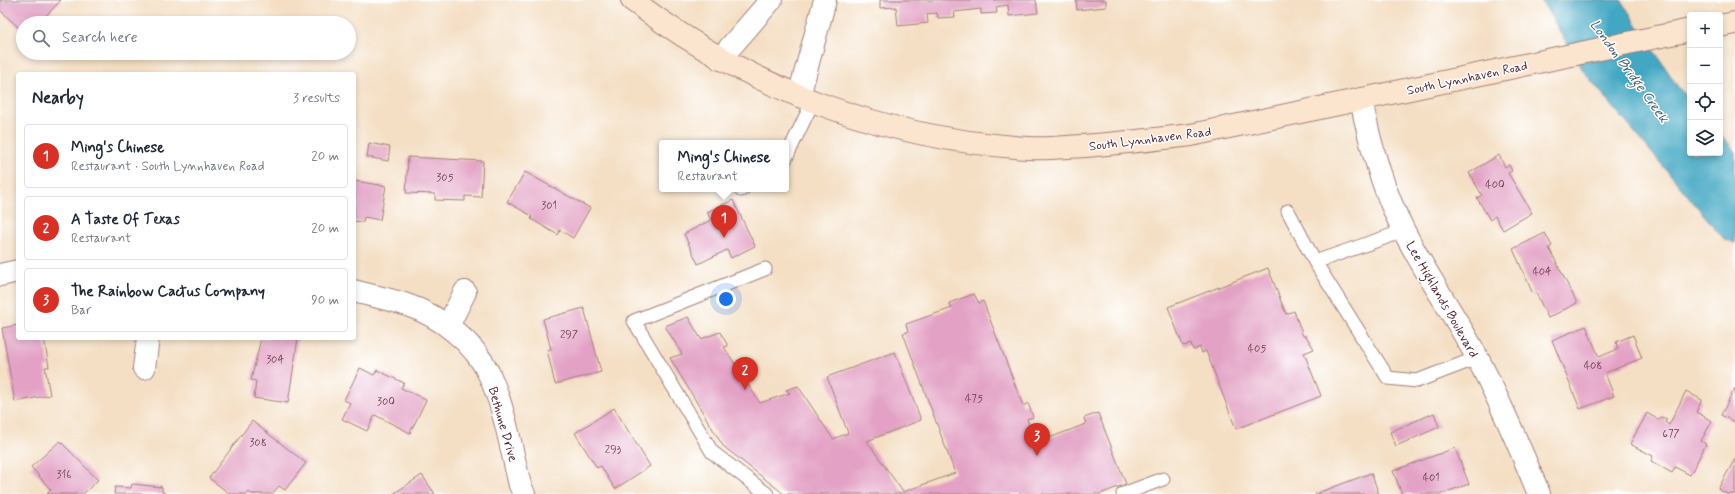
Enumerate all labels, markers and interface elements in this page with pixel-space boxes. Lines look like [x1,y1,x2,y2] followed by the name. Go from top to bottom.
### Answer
[1687,12,1723,156] map controls
[1687,12,1723,48] button: +
[16,16,356,60] search box
[1584,16,1673,129] water label: London Bridge Creek
[30,27,52,49] icon: search
[62,28,138,48] text: Search here
[1687,48,1723,84] button: −
[1405,57,1529,100] street label: South Lynnhaven Road
[1687,84,1723,120] button: locate
[32,87,84,109] text: Nearby
[293,90,340,107] text: 3 results
[1687,120,1723,156] button: layers
[1088,124,1212,155] street label: South Lynnhaven Road
[71,138,164,158] text: Ming's Chinese
[659,140,789,192] popup
[43,148,49,165] text: 1
[311,148,339,165] text: 20 m
[677,148,771,168] text: Ming's Chinese
[71,158,265,175] text: Restaurant · South Lynnhaven Road
[677,168,738,185] text: Restaurant
[436,171,454,185] house number: 305
[1485,178,1505,192] house number: 400
[541,199,557,213] house number: 301
[711,205,737,238] pin: 1
[71,210,180,230] text: A Taste Of Texas
[43,220,49,237] text: 2
[311,220,339,237] text: 20 m
[71,230,131,247] text: Restaurant
[1400,238,1482,362] street label: Lee Highlands Boulevard
[1532,265,1552,279] house number: 404
[71,282,265,302] text: The Rainbow Cactus Company
[716,289,736,309] your location
[43,292,49,309] text: 3
[311,292,339,309] text: 90 m
[71,302,91,319] text: Bar
[560,328,578,342] house number: 297
[1248,342,1266,356] house number: 405
[266,353,284,367] house number: 304
[732,357,758,390] pin: 2
[1584,359,1602,373] house number: 408
[484,385,521,464] street label: Bethune Drive
[965,392,983,406] house number: 475
[377,395,395,409] house number: 300
[1024,423,1050,456] pin: 3
[1662,427,1680,441] house number: 677
[249,436,267,450] house number: 308
[605,443,622,457] house number: 293
[57,468,71,482] house number: 316
[1423,471,1439,485] house number: 401

